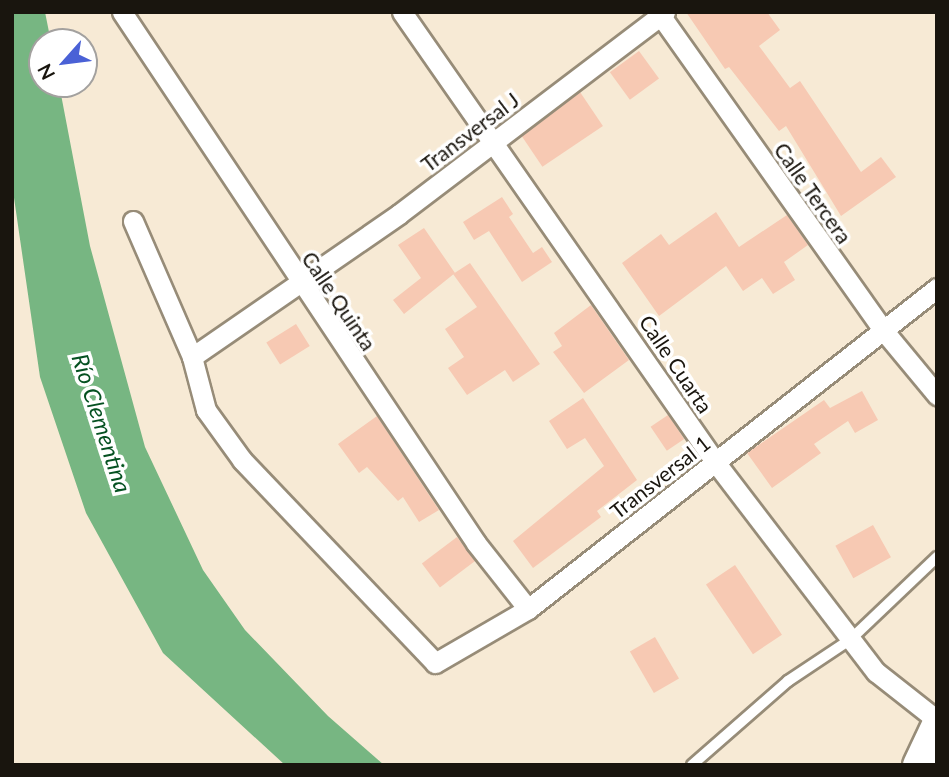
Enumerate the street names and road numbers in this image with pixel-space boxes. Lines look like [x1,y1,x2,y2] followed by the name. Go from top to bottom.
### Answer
[416,87,524,177] street label: Transversal J
[769,138,857,248] street label: Calle Tercera
[297,247,381,355] street label: Calle Quinta
[634,310,718,418] street label: Calle Cuarta
[605,430,715,524] street label: Transversal 1

